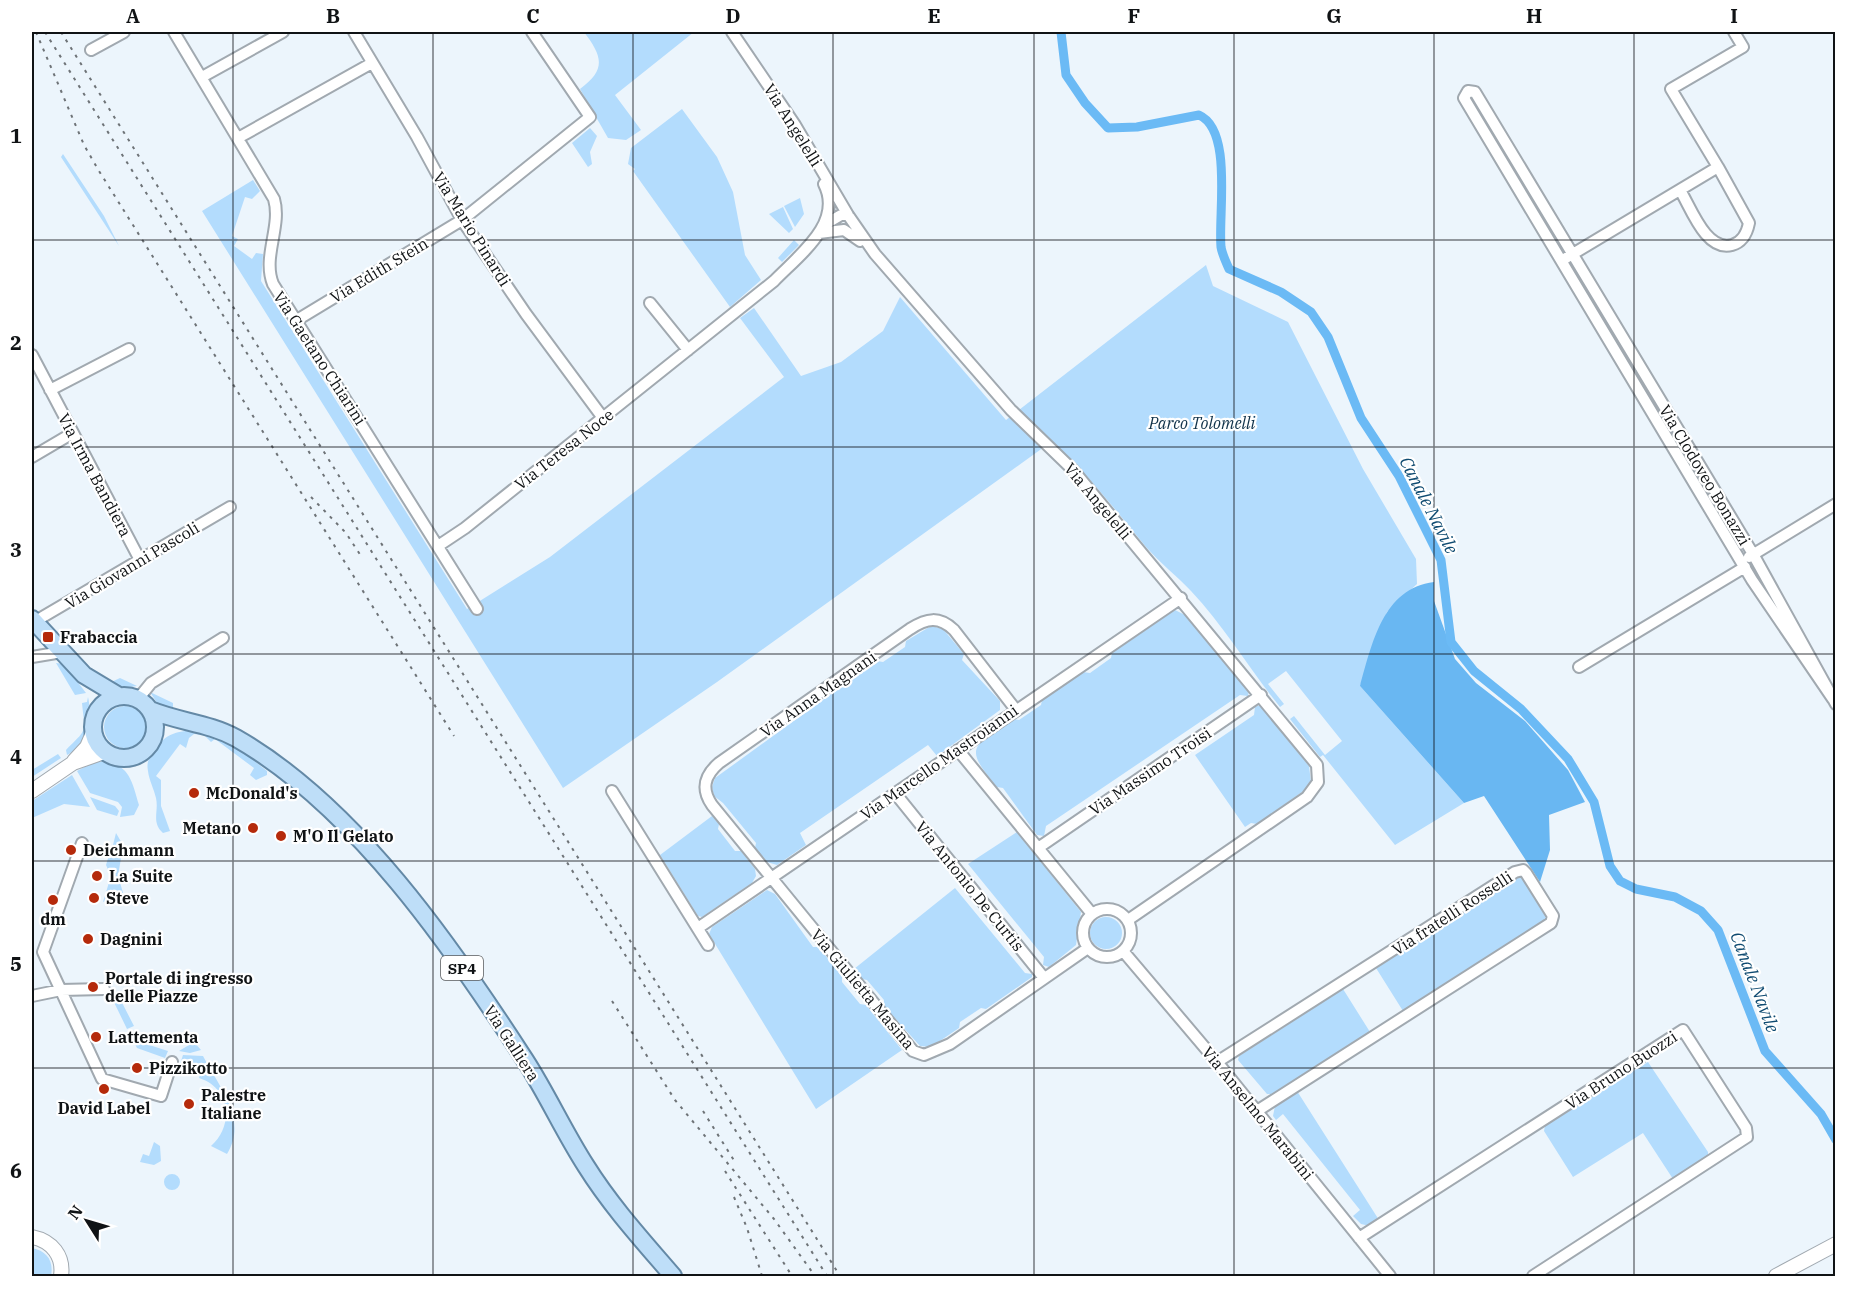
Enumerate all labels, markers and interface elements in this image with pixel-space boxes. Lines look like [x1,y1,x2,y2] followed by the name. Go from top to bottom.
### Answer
[126,2,140,29] text: A
[326,2,340,29] text: B
[526,2,540,29] text: C
[725,2,741,29] text: D
[927,2,941,29] text: E
[1128,2,1140,29] text: F
[1326,2,1342,29] text: G
[1526,2,1542,29] text: H
[1730,2,1738,29] text: I
[760,80,826,170] street label: Via Angelelli
[10,122,22,149] text: 1
[429,168,515,290] street label: Via Mario Pinardi
[326,233,432,307] street label: Via Edith Stein
[269,287,371,429] street label: Via Gaetano Chiarini
[10,329,22,356] text: 2
[1655,401,1755,549] street label: Via Clodoveo Bonazzi
[510,404,618,494] street label: Via Teresa Noce
[54,410,136,540] street label: Via Irma Bandiera
[1148,413,1256,433] park label: Parco Tolomelli
[1395,452,1463,558] water label: Canale Navile
[1060,458,1136,544] street label: Via Angelelli
[61,517,203,613] street label: Via Giovanni Pascoli
[10,536,22,563] text: 3
[60,627,138,647] place label: Frabaccia
[41,630,55,644] marker: Frabaccia
[756,646,880,742] street label: Via Anna Magnani
[856,700,1022,824] street label: Via Marcello Mastroianni
[1085,723,1215,819] street label: Via Massimo Troisi
[10,743,22,770] text: 4
[206,783,298,803] place label: McDonald's
[187,786,201,800] marker: McDonald's
[911,817,1029,955] street label: Via Antonio De Curtis
[183,818,241,838] place label: Metano
[246,821,260,835] marker: Metano
[293,826,393,846] place label: M'O Il Gelato
[274,829,288,843] marker: M'O Il Gelato
[83,840,175,860] place label: Deichmann
[64,843,78,857] marker: Deichmann
[109,866,173,886] place label: La Suite
[1388,867,1516,959] street label: Via fratelli Rosselli
[90,869,104,883] marker: La Suite
[106,888,149,908] place label: Steve
[87,891,101,905] marker: Steve
[46,893,60,907] marker: dm
[40,909,66,929] place label: dm
[807,925,919,1053] street label: Via Giulietta Masina
[1725,928,1785,1036] water label: Canale Navile
[100,929,162,949] place label: Dagnini
[81,932,95,946] marker: Dagnini
[10,950,22,977] text: 5
[441,956,483,980] road number: SP4
[105,968,253,1006] place label: Portale di ingresso delle Piazze
[86,980,100,994] marker: Portale di ingresso delle Piazze
[480,1001,544,1085] street label: Via Galliera
[1561,1026,1681,1114] street label: Via Bruno Buozzi
[108,1027,199,1047] place label: Lattementa
[89,1030,103,1044] marker: Lattementa
[1198,1042,1318,1184] street label: Via Anselmo Marabini
[149,1058,227,1078] place label: Pizzikotto
[130,1061,144,1075] marker: Pizzikotto
[97,1082,111,1096] marker: David Label
[201,1085,266,1123] place label: Palestre Italiane
[182,1097,196,1111] marker: Palestre Italiane
[58,1098,150,1118] place label: David Label
[10,1157,22,1184] text: 6
[57,1191,117,1251] north arrow
[63,1201,87,1223] text: N

